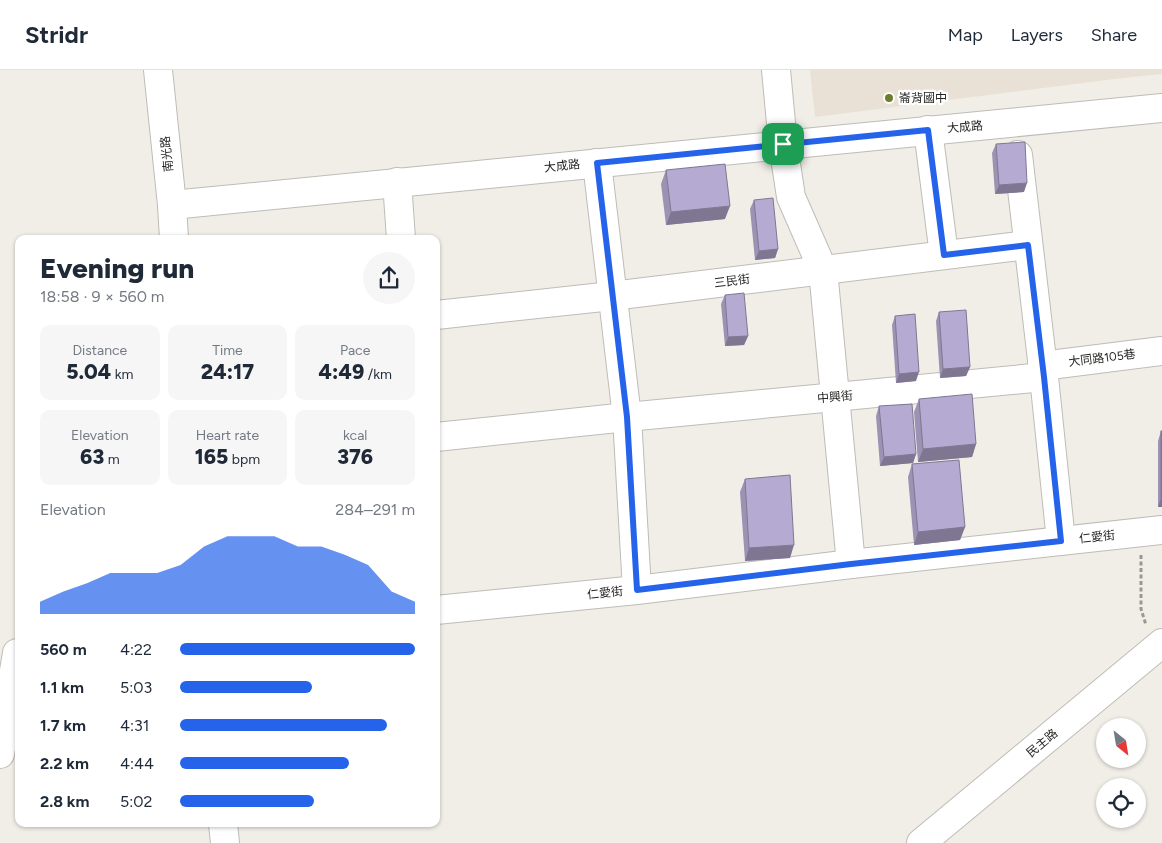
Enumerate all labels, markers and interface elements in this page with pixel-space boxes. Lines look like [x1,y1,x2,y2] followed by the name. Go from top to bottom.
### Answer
[25,20,88,49] text: Stridr
[948,24,983,46] text: Map
[1011,24,1063,46] text: Layers
[1091,24,1137,46] text: Share
[899,91,947,105] place label: 崙背國中
[883,92,895,104] marker: 崙背國中
[946,118,984,136] street label: 大成路
[762,123,804,165] pin
[769,130,797,158] icon: arrive
[158,135,176,173] street label: 南光路
[543,157,581,175] street label: 大成路
[40,251,194,285] text: Evening run
[363,252,415,304] button: share
[713,272,751,290] street label: 三民街
[40,287,164,306] text: 18:58 · 9 × 560 m
[72,342,127,359] text: Distance
[212,342,243,359] text: Time
[340,342,370,359] text: Pace
[1068,347,1136,369] street label: 大同路105巷
[66,359,111,384] text: 5.04
[201,359,254,384] text: 24:17
[318,359,364,384] text: 4:49
[111,366,133,383] text: km
[364,366,392,383] text: /km
[816,388,854,406] street label: 中興街
[71,427,129,444] text: Elevation
[196,427,259,444] text: Heart rate
[343,427,367,444] text: kcal
[80,444,104,469] text: 63
[195,444,228,469] text: 165
[337,444,373,469] text: 376
[104,451,120,468] text: m
[228,451,260,468] text: bpm
[40,500,106,519] text: Elevation
[335,500,415,519] text: 284–291 m
[1078,528,1116,546] street label: 仁愛街
[586,584,624,602] street label: 仁愛街
[40,640,87,659] text: 560 m
[120,640,152,659] text: 4:22
[40,678,84,697] text: 1.1 km
[120,678,152,697] text: 5:03
[40,716,86,735] text: 1.7 km
[120,716,149,735] text: 4:31
[1096,718,1146,768] north arrow
[1096,718,1146,828] map controls
[1024,726,1060,760] street label: 民主路
[40,754,89,773] text: 2.2 km
[120,754,154,773] text: 4:44
[1096,778,1146,828] button: locate
[40,792,89,811] text: 2.8 km
[120,792,152,811] text: 5:02

